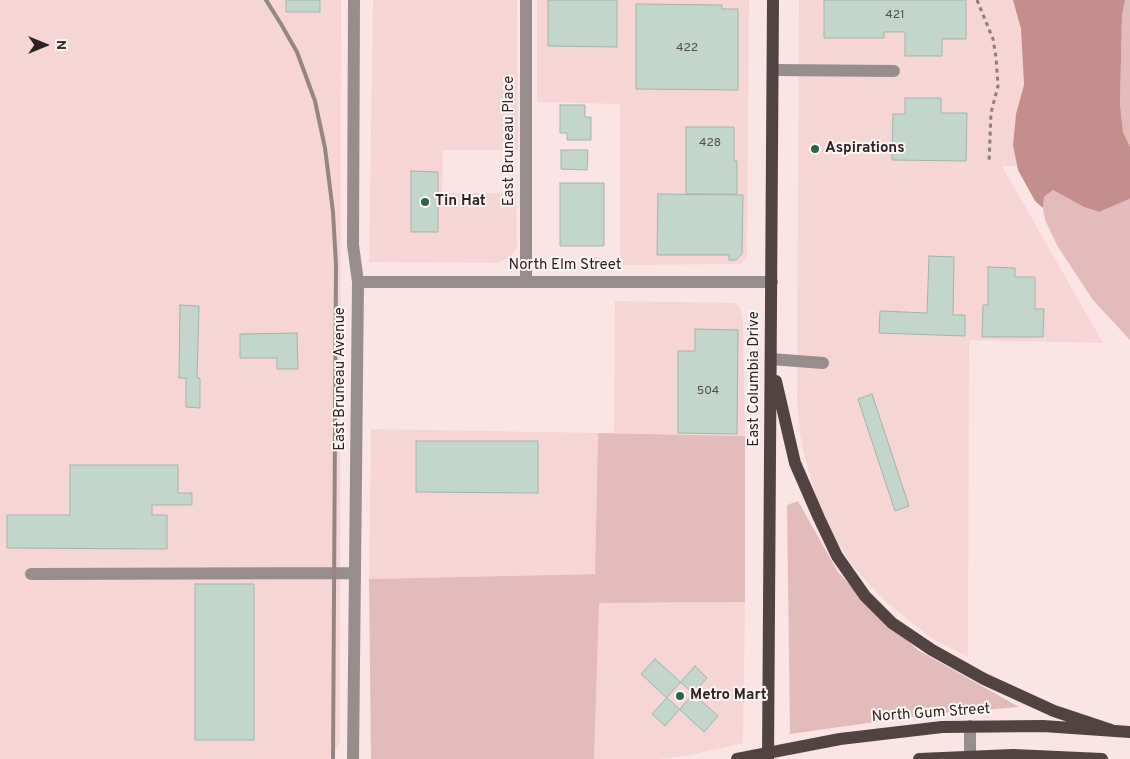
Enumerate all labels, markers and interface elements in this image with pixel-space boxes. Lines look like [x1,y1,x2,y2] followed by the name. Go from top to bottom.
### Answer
[885,9,905,23] house number: 421
[20,20,70,70] north arrow
[52,40,69,50] text: N
[676,42,698,56] house number: 422
[501,76,519,206] street label: East Bruneau Place
[699,137,721,151] house number: 428
[825,140,905,158] place label: Aspirations
[809,143,821,155] marker: Aspirations
[435,193,486,211] place label: Tin Hat
[419,196,431,208] marker: Tin Hat
[509,257,621,275] street label: North Elm Street
[332,307,350,451] street label: East Bruneau Avenue
[746,311,764,447] street label: East Columbia Drive
[697,385,719,399] house number: 504
[690,687,767,705] place label: Metro Mart
[674,690,686,702] marker: Metro Mart
[871,701,991,727] street label: North Gum Street

